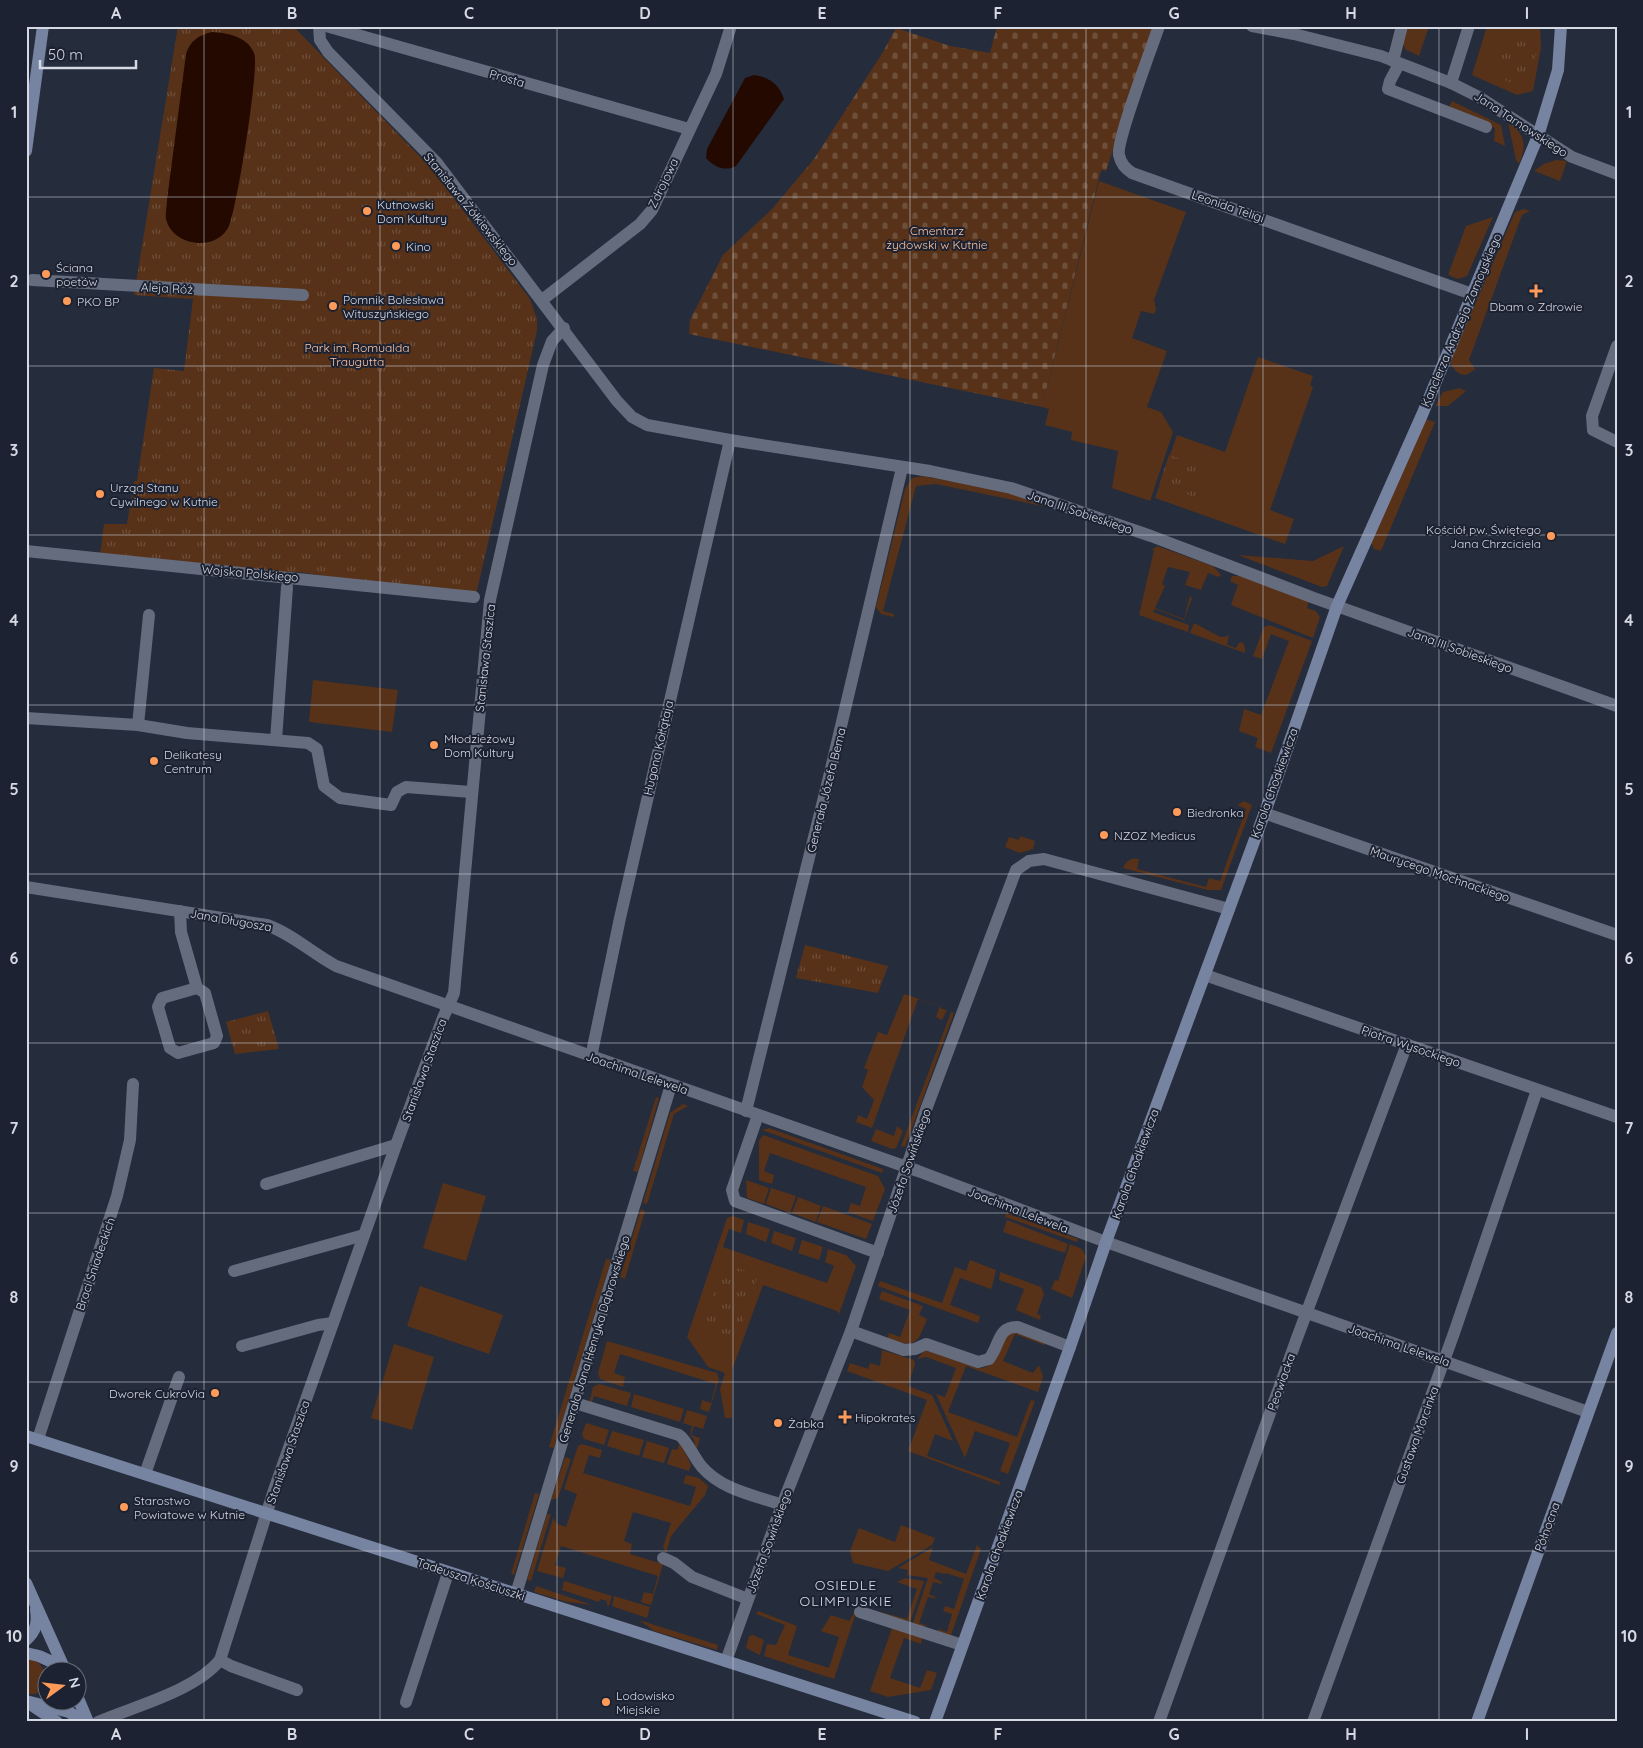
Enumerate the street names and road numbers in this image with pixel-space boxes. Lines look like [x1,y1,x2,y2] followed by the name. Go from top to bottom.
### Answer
[488,66,526,90] street label: Prosta
[1471,88,1571,160] street label: Jana Tarnowskiego
[421,149,521,269] street label: Stanisława Żółkiewskiego
[645,156,681,210] street label: Zdrojowa
[1190,187,1266,225] street label: Leonida Teligi
[1417,231,1505,409] street label: Kanclerza Andrzeja Zamoyskiego
[141,279,194,297] street label: Aleja Róż
[1025,487,1135,537] street label: Jana III Sobieskiego
[201,561,299,585] street label: Wojska Polskiego
[472,603,498,713] street label: Stanisława Staszica
[1406,624,1514,676] street label: Jana III Sobieskiego
[640,699,676,797] street label: Hugona Kołłątaja
[803,726,849,854] street label: Generała Józefa Bema
[1247,726,1301,840] street label: Karola Chodkiewicza
[1368,843,1512,905] street label: Maurycego Mochnackiego
[189,905,273,935] street label: Jana Długosza
[398,1017,450,1123] street label: Stanisława Staszica
[1360,1022,1462,1070] street label: Piotra Wysockiego
[584,1049,690,1097] street label: Joachima Lelewela
[884,1107,934,1215] street label: Józefa Sowińskiego
[1108,1107,1162,1221] street label: Karola Chodkiewicza
[965,1184,1071,1236] street label: Joachima Lelewela
[72,1215,118,1313] street label: Braci Śniadeckich
[555,1234,633,1444] street label: Generała Jana Henryka Dąbrowskiego
[1346,1321,1452,1369] street label: Joachima Lelewela
[1264,1351,1298,1413] street label: Peowiacka
[1392,1384,1442,1486] street label: Gustawa Morcinka
[263,1398,313,1506] street label: Stanisława Staszica
[743,1487,795,1595] street label: Józefa Sowińskiego
[972,1488,1026,1602] street label: Karola Chodkiewicza
[1531,1500,1563,1554] street label: Północna
[415,1554,527,1604] street label: Tadeusza Kościuszki

